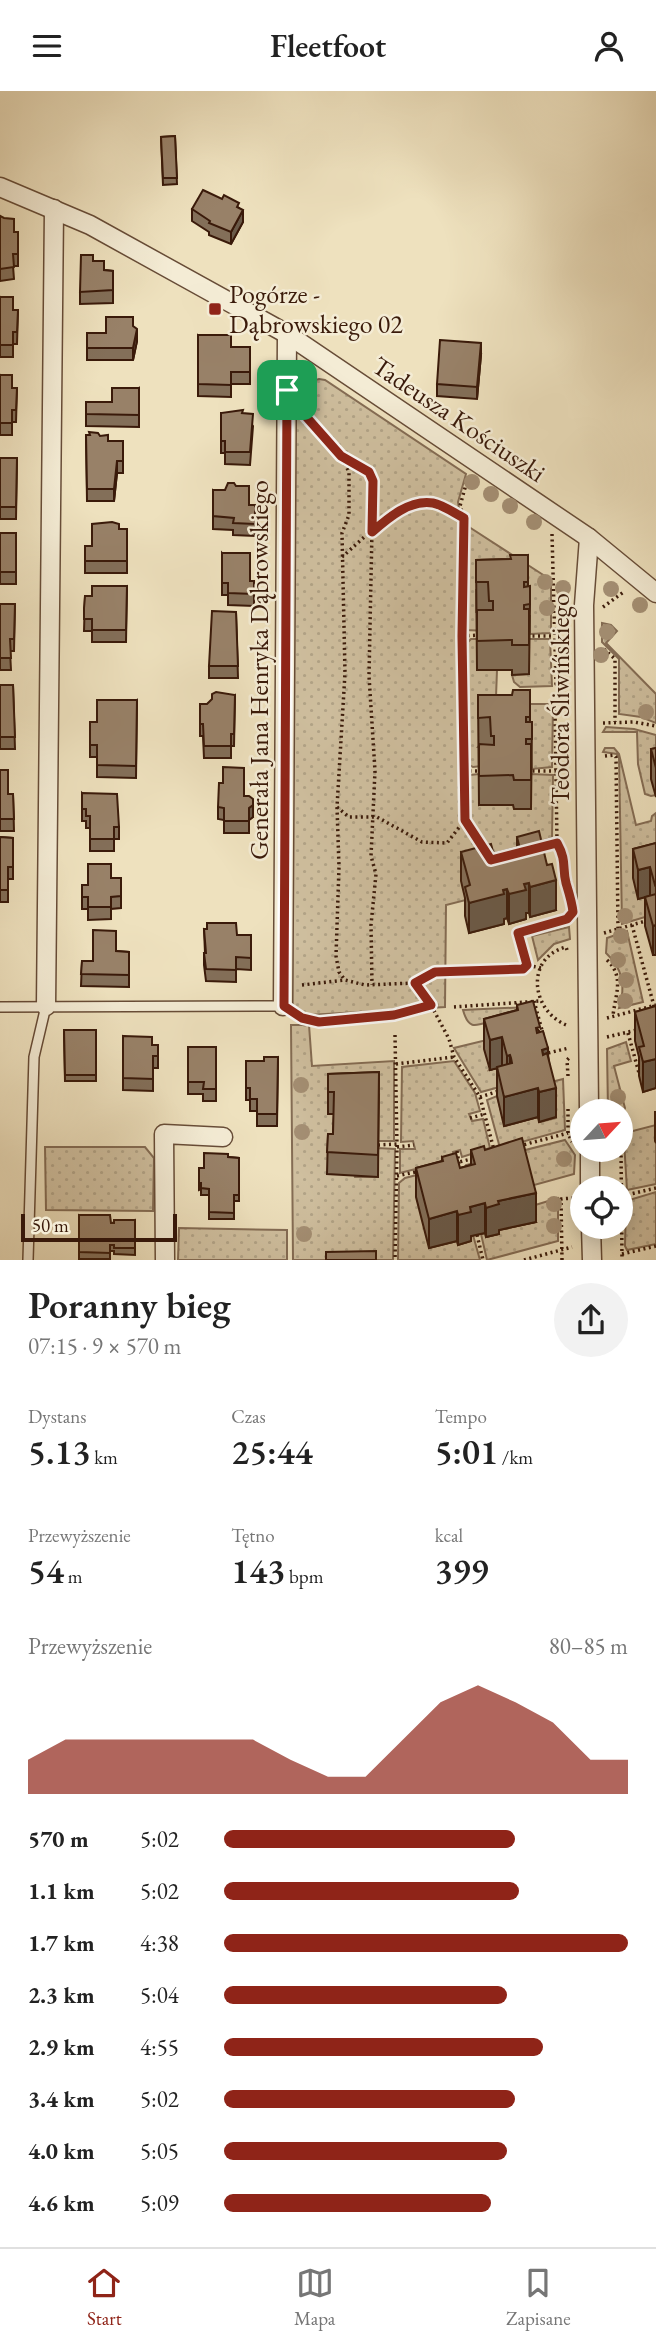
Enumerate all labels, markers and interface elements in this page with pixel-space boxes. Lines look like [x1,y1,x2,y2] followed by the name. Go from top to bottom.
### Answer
[270,25,386,67] text: Fleetfoot
[28,27,66,65] icon: menu
[590,27,628,65] icon: person
[229,277,403,341] place label: Pogórze - Dąbrowskiego 02
[207,301,223,317] marker: Pogórze - Dąbrowskiego 02
[366,348,552,490] street label: Tadeusza Kościuszki
[257,360,317,420] pin
[268,371,306,409] icon: arrive
[242,480,276,860] street label: Generała Jana Henryka Dąbrowskiego
[543,593,577,805] street label: Teodora Śliwińskiego
[570,1099,634,1162] north arrow
[570,1099,633,1239] map controls
[570,1176,633,1239] button: locate
[21,1211,177,1243] scale bar
[32,1213,69,1238] text: 50 m
[28,1280,231,1329] text: Poranny bieg
[554,1283,628,1357] button: share
[28,1331,181,1361] text: 07:15 · 9 × 570 m
[28,1404,87,1429] text: Dystans
[231,1404,266,1429] text: Czas
[435,1404,487,1429] text: Tempo
[28,1429,90,1474] text: 5.13
[231,1429,313,1474] text: 25:44
[435,1429,498,1474] text: 5:01
[90,1445,118,1470] text: km
[498,1445,533,1470] text: /km
[28,1523,131,1548] text: Przewyższenie
[231,1523,275,1548] text: Tętno
[435,1523,463,1548] text: kcal
[28,1548,64,1593] text: 54
[231,1548,285,1593] text: 143
[435,1548,489,1593] text: 399
[64,1564,83,1589] text: m
[285,1564,323,1589] text: bpm
[28,1631,152,1661] text: Przewyższenie
[549,1631,628,1661] text: 80–85 m
[28,1824,89,1854] text: 570 m
[140,1824,179,1854] text: 5:02
[28,1876,95,1906] text: 1.1 km
[140,1876,179,1906] text: 5:02
[28,1928,95,1958] text: 1.7 km
[140,1928,179,1958] text: 4:38
[28,1980,95,2010] text: 2.3 km
[140,1980,179,2010] text: 5:04
[28,2032,95,2062] text: 2.9 km
[140,2032,179,2062] text: 4:55
[28,2084,95,2114] text: 3.4 km
[140,2084,179,2114] text: 5:02
[28,2136,95,2166] text: 4.0 km
[140,2136,179,2166] text: 5:05
[28,2188,95,2218] text: 4.6 km
[140,2188,179,2218] text: 5:09
[85,2264,123,2331] tab: Start
[294,2264,335,2331] tab: Mapa
[506,2264,571,2331] tab: Zapisane

